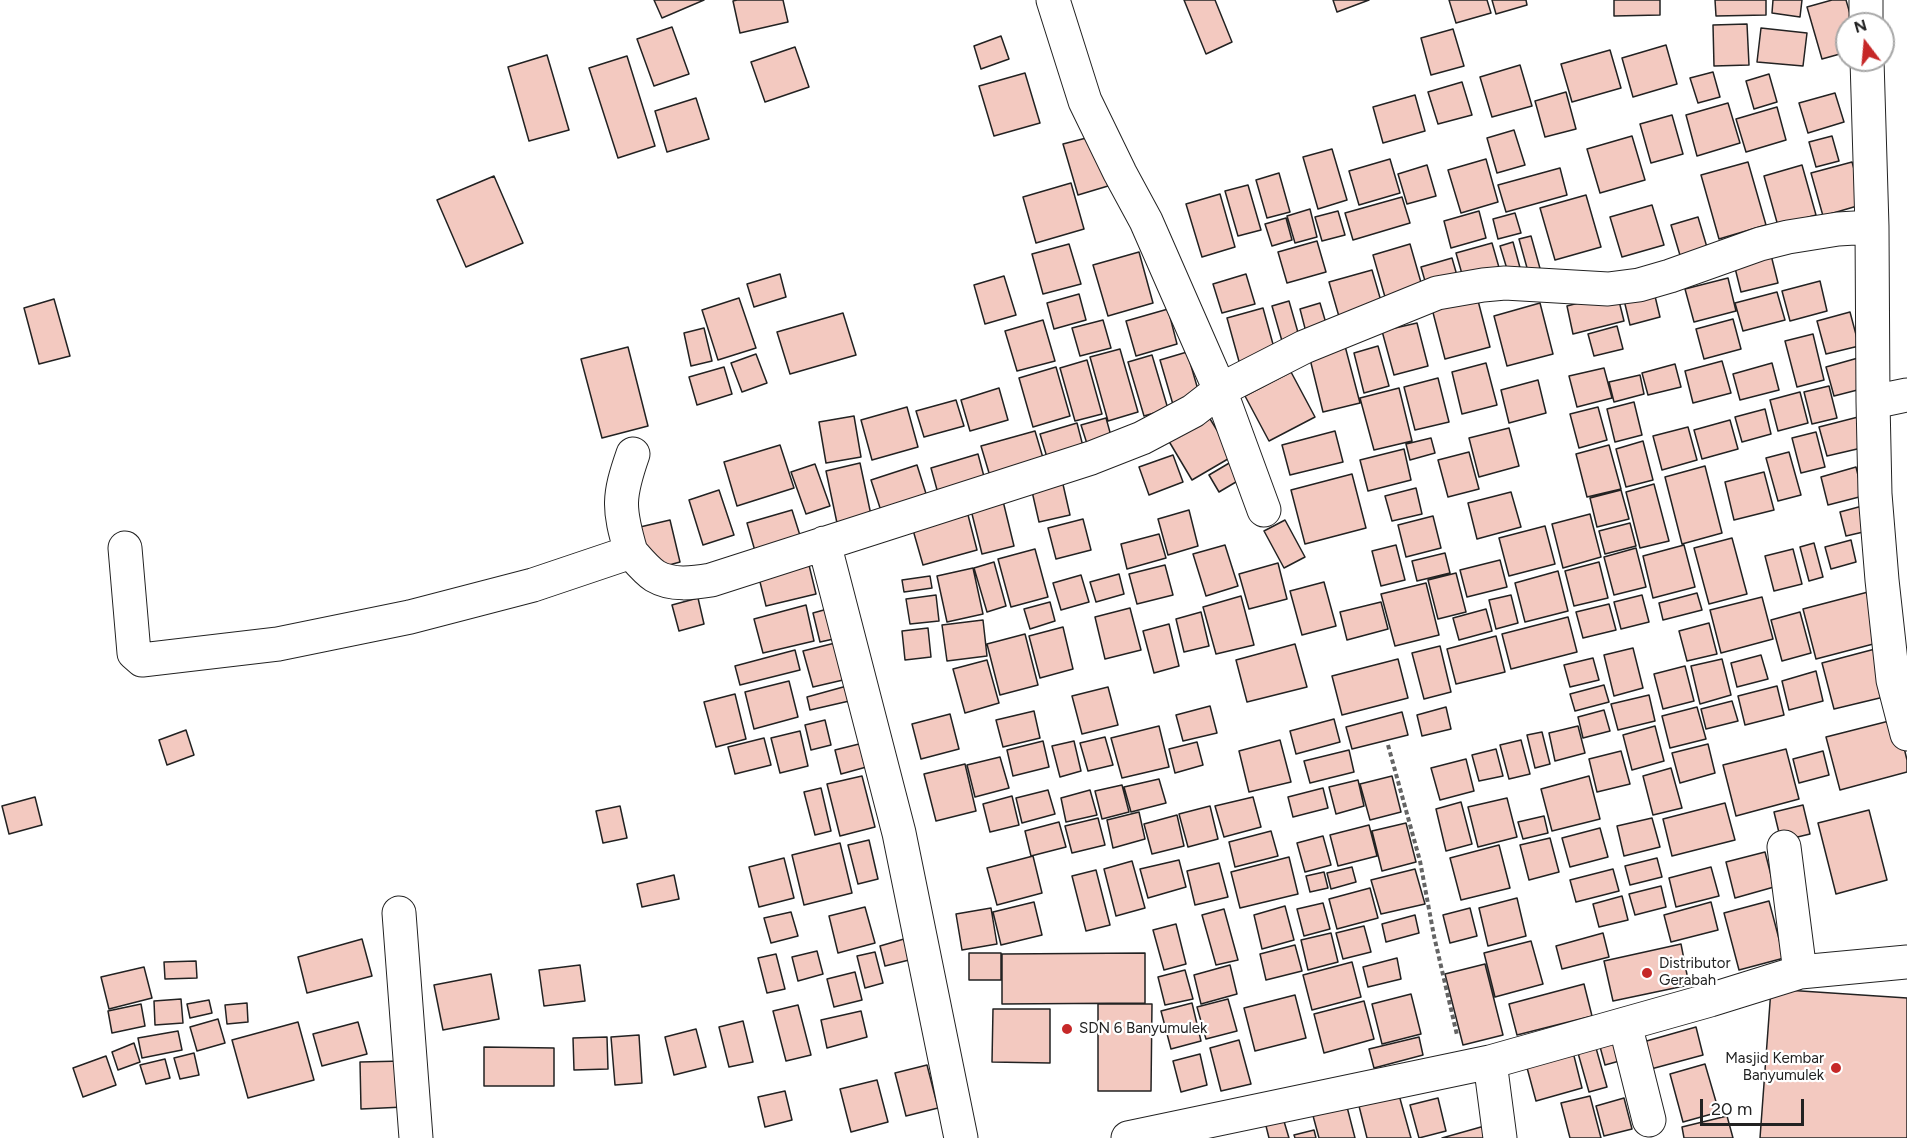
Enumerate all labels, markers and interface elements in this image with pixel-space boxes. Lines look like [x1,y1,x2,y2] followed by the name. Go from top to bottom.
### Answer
[1835,12,1895,72] north arrow
[1852,15,1869,37] text: N
[1659,955,1731,990] place label: Distributor Gerabah
[1640,966,1654,980] marker: Distributor Gerabah
[1079,1020,1207,1038] place label: SDN 6 Banyumulek
[1060,1022,1074,1036] marker: SDN 6 Banyumulek
[1725,1050,1824,1085] place label: Masjid Kembar Banyumulek
[1829,1061,1843,1075] marker: Masjid Kembar Banyumulek
[1703,1087,1806,1125] scale bar
[1711,1098,1752,1120] text: 20 m

